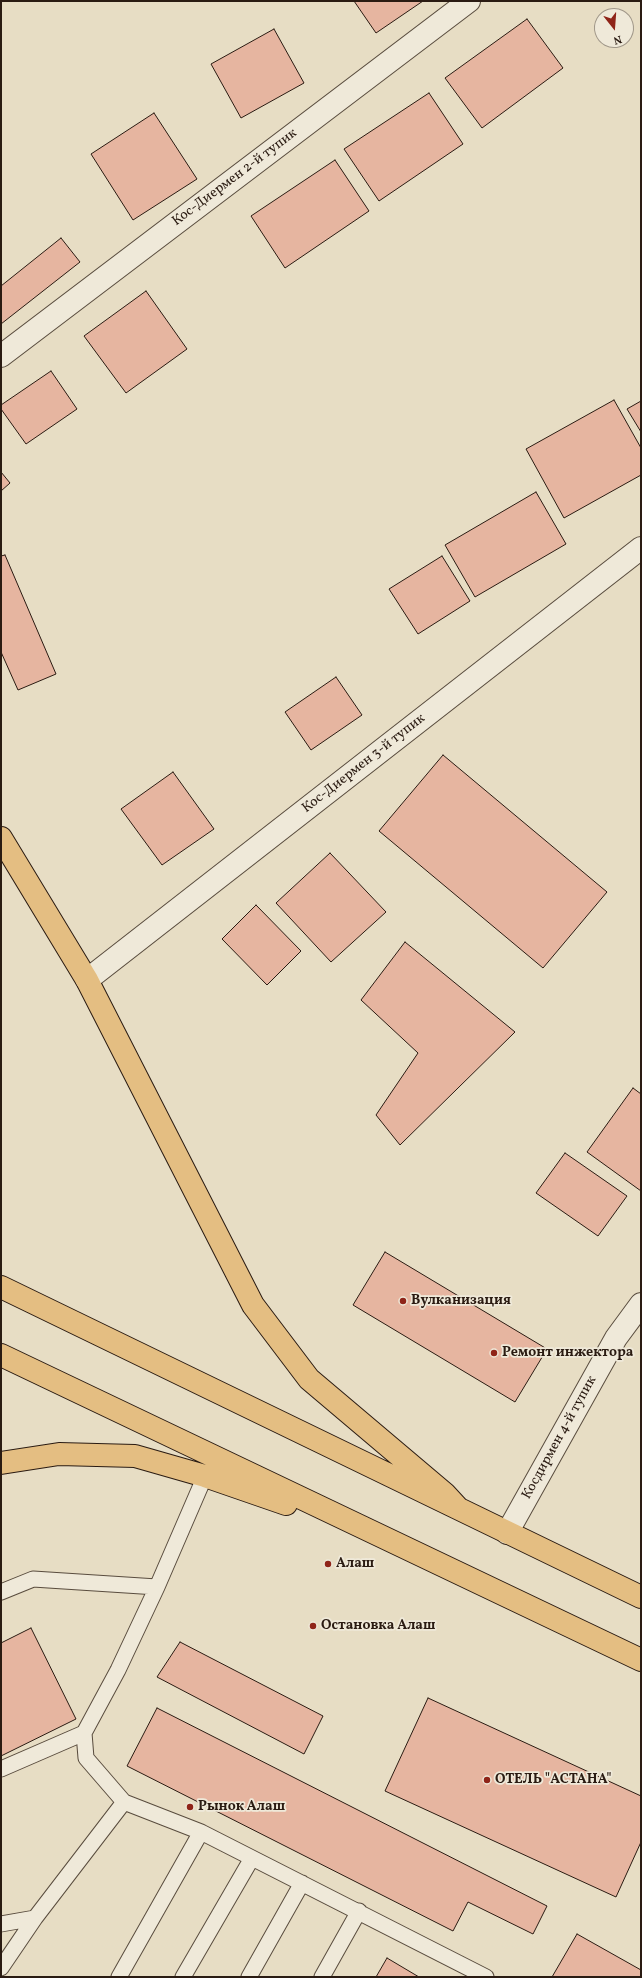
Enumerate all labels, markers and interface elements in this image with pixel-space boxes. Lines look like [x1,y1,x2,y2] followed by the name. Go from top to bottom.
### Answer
[594,8,634,48] north arrow
[611,31,623,47] text: N
[169,126,301,230] street label: Кос-Диермен 2-й тупик
[299,711,429,817] street label: Кос-Диермен 3-й тупик
[411,1293,511,1309] place label: Вулканизация
[398,1296,408,1306] marker: Вулканизация
[502,1345,633,1361] place label: Ремонт инжектора
[489,1348,499,1358] marker: Ремонт инжектора
[519,1373,601,1503] street label: Косдирмен 4-й тупик
[336,1556,374,1572] place label: Алаш
[323,1559,333,1569] marker: Алаш
[321,1618,435,1634] place label: Остановка Алаш
[308,1621,318,1631] marker: Остановка Алаш
[495,1772,612,1788] place label: ОТЕЛЬ "АСТАНА"
[482,1775,492,1785] marker: ОТЕЛЬ "АСТАНА"
[198,1799,285,1815] place label: Рынок Алаш
[185,1802,195,1812] marker: Рынок Алаш

